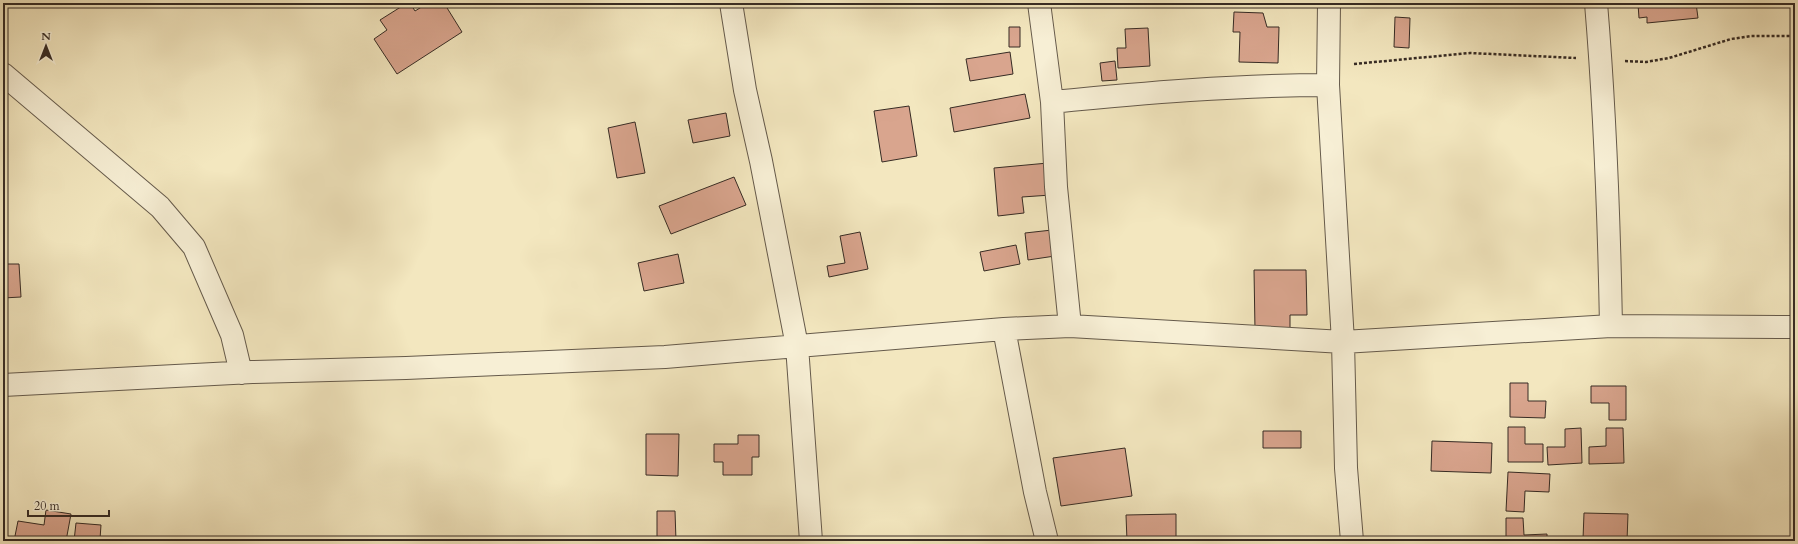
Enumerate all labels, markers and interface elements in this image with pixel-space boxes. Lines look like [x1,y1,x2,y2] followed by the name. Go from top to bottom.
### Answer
[26,26,66,66] north arrow
[41,29,51,44] text: N
[28,492,109,518] scale bar
[34,498,61,514] text: 20 m

